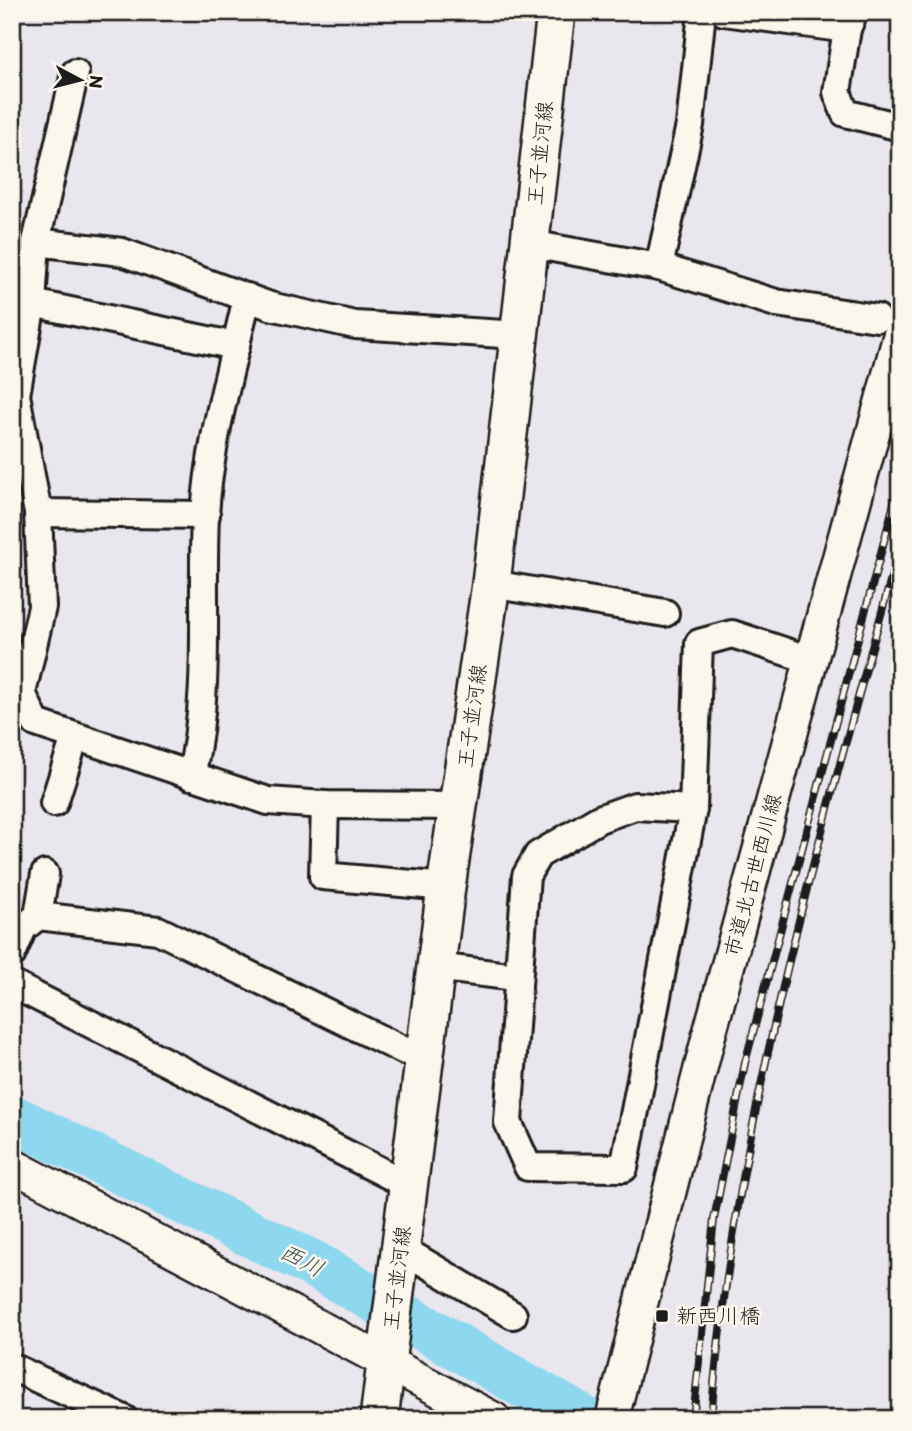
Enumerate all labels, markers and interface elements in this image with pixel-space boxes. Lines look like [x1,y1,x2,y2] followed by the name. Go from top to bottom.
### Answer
[46,46,116,116] north arrow
[84,74,109,90] text: N
[522,99,557,206] street label: 王子並河線
[452,662,491,770] street label: 王子並河線
[719,790,786,959] street label: 市道北古世西川線
[378,1224,415,1332] street label: 王子並河線
[275,1237,329,1283] water label: 西川
[676,1303,760,1328] place label: 新西川橋
[654,1308,670,1324] marker: 新西川橋

